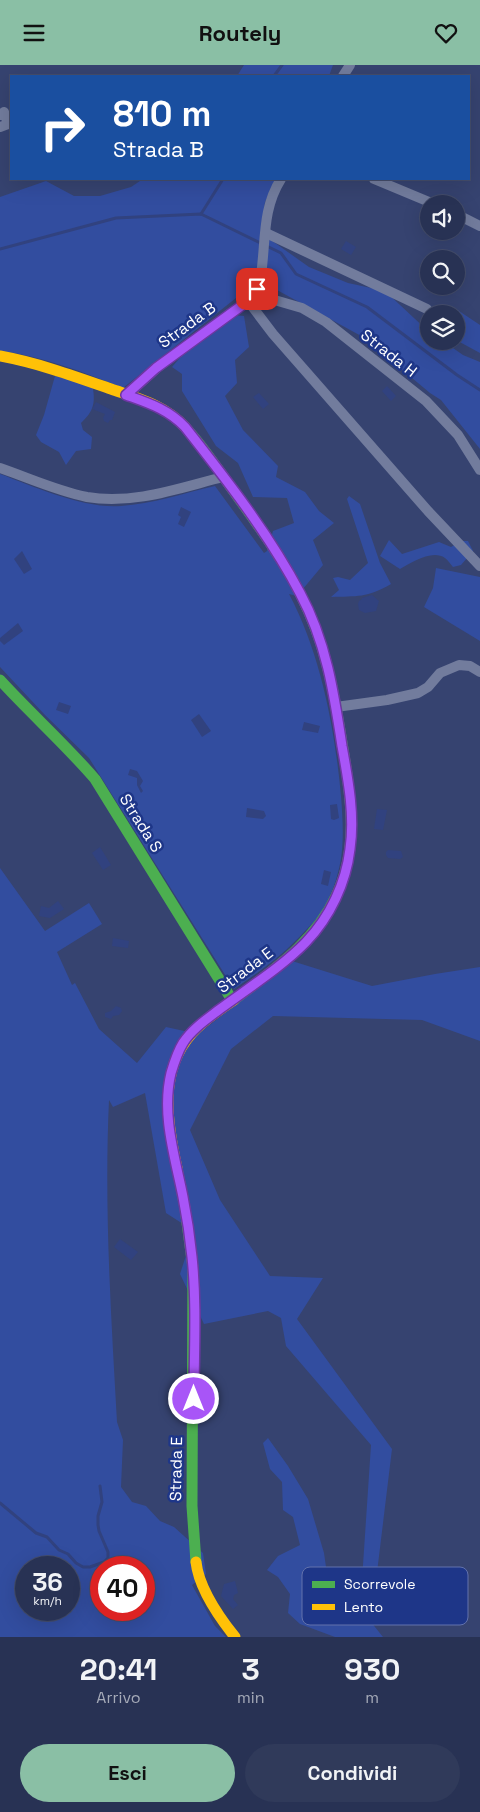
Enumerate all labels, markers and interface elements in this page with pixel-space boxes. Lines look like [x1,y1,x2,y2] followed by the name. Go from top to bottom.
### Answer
[20,19,48,47] icon: menu
[199,19,281,47] text: Routely
[432,19,460,47] icon: heart
[113,92,211,136] text: 810 m
[30,95,95,160] icon: right
[113,135,204,163] text: Strada B
[420,195,465,350] map controls
[420,195,465,240] button: sound
[420,250,465,295] button: search
[236,268,278,310] pin
[243,275,271,303] icon: arrive
[154,297,220,353] street label: Strada B
[420,305,465,350] button: layers
[357,324,421,382] street label: Strada H
[115,790,167,856] street label: Strada S
[213,942,277,998] street label: Strada E
[167,1372,219,1424] position arrow
[165,1437,187,1501] street label: Strada E
[90,1556,155,1621] speed limit sign: 40
[32,1566,63,1598] text: 36
[302,1567,468,1625] legend
[344,1575,416,1593] text: Scorrevole
[33,1593,62,1609] text: km/h
[344,1598,383,1616] text: Lento
[80,1650,157,1689] text: 20:41
[242,1650,260,1689] text: 3
[344,1650,400,1689] text: 930
[96,1687,141,1708] text: Arrivo
[237,1687,264,1708] text: min
[365,1687,379,1708] text: m
[20,1744,235,1802] button: Esci
[245,1744,460,1802] button: Condividi

